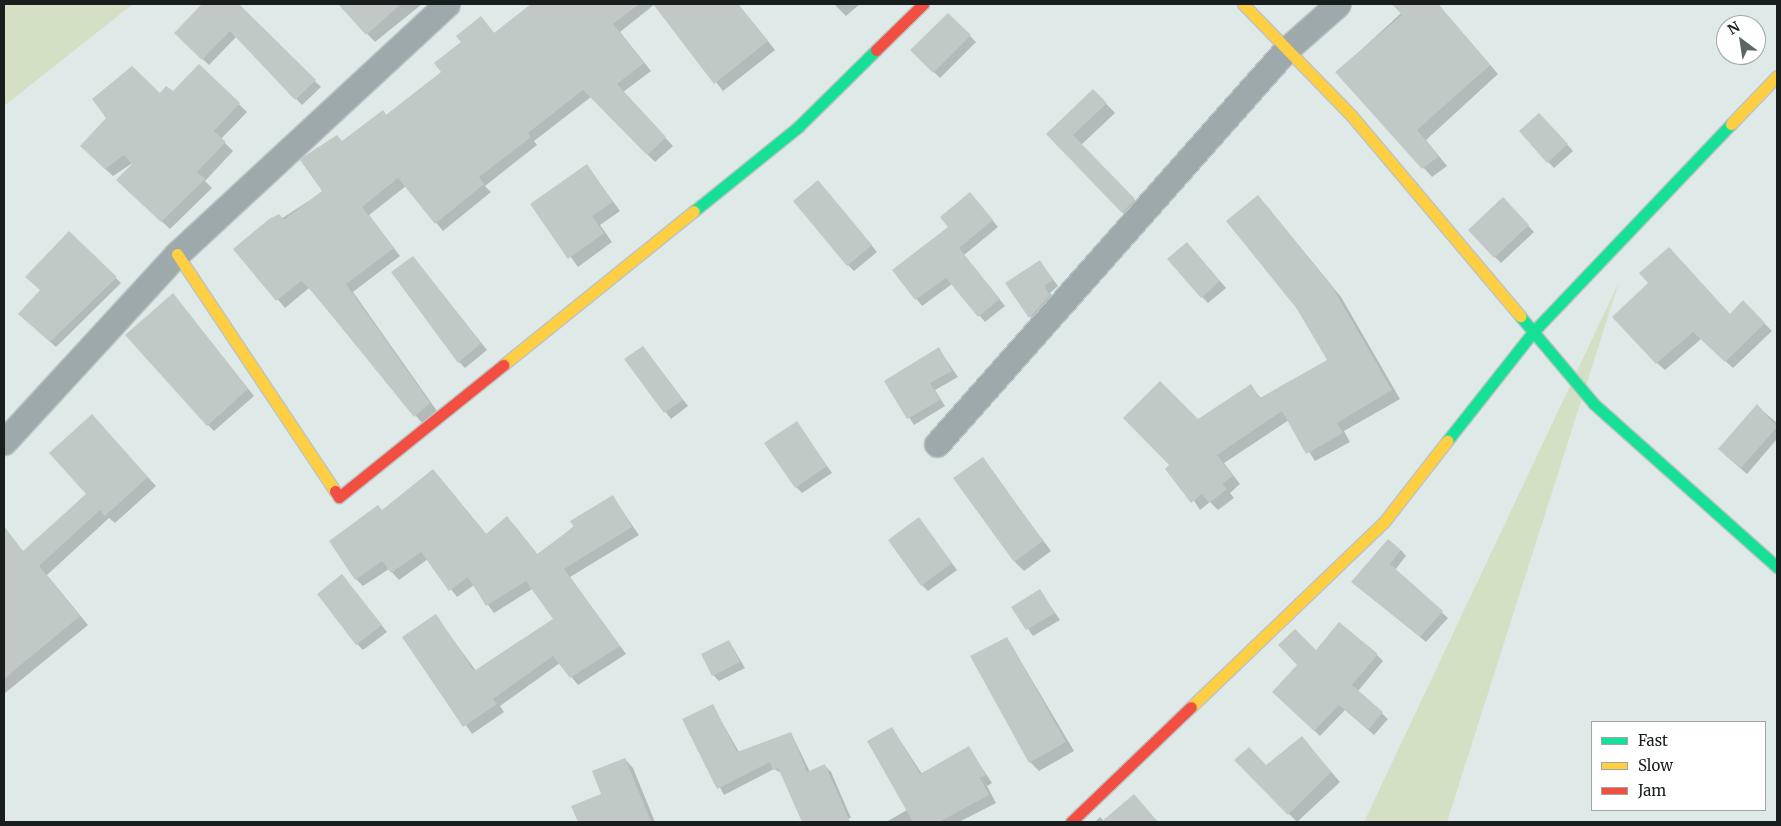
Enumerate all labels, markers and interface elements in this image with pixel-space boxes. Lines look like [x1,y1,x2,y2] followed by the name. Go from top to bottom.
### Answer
[1716,15,1766,65] north arrow
[1724,17,1743,39] text: N
[1591,721,1766,811] legend
[1638,731,1668,750] text: Fast
[1638,756,1673,775] text: Slow
[1638,781,1666,800] text: Jam

